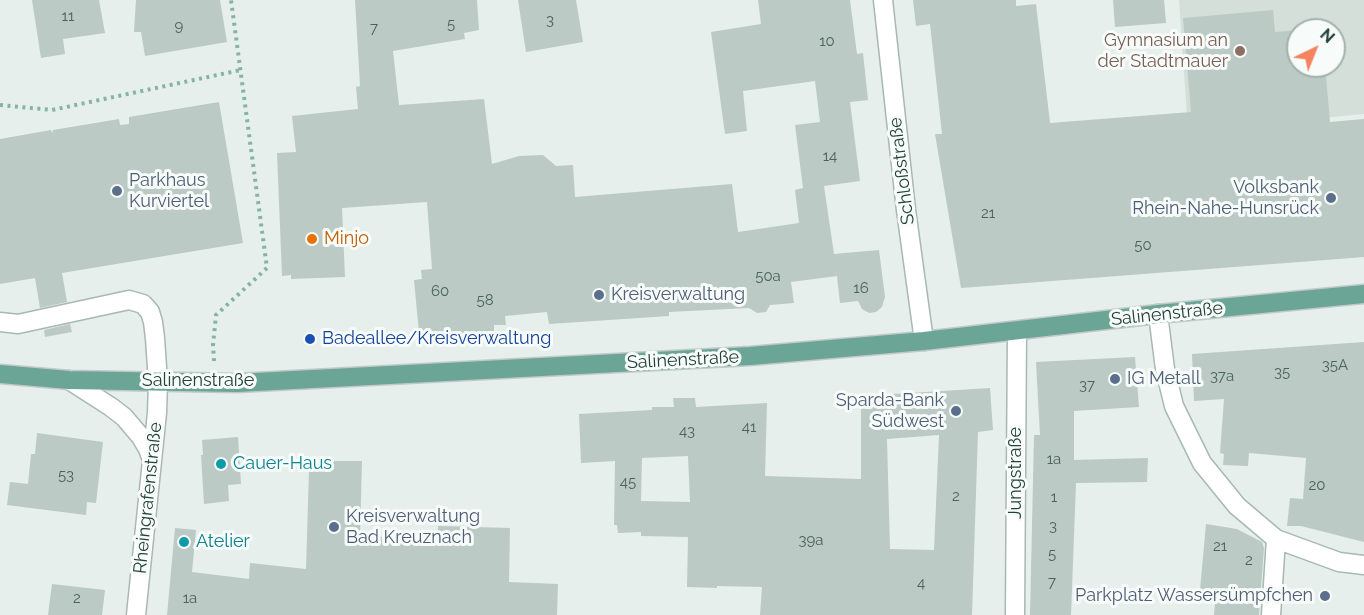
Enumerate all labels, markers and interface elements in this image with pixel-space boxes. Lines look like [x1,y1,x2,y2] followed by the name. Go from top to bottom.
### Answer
[62,7,74,25] house number: 11
[546,11,554,29] house number: 3
[447,15,455,33] house number: 5
[175,17,183,35] house number: 9
[1286,18,1346,78] north arrow
[370,19,378,37] house number: 7
[1316,25,1338,47] text: N
[1098,30,1228,72] place label: Gymnasium an der Stadtmauer
[819,32,835,50] house number: 10
[1233,44,1247,58] marker: Gymnasium an der Stadtmauer
[885,116,919,226] street label: Schloßstraße
[823,147,837,165] house number: 14
[129,170,209,213] place label: Parkhaus Kurviertel
[1132,177,1319,219] place label: Volksbank Rhein-Nahe-Hunsrück
[110,184,124,198] marker: Parkhaus Kurviertel
[1324,191,1338,205] marker: Volksbank Rhein-Nahe-Hunsrück
[981,204,995,222] house number: 21
[324,228,369,250] place label: Minjo
[305,232,319,246] marker: Minjo
[1134,236,1152,254] house number: 50
[755,267,781,285] house number: 50a
[853,279,869,297] house number: 16
[431,282,449,300] house number: 60
[611,284,745,306] place label: Kreisverwaltung
[592,288,606,302] marker: Kreisverwaltung
[476,291,494,309] house number: 58
[1110,297,1224,331] street label: Salinenstraße
[322,328,551,350] place label: Badeallee/Kreisverwaltung
[303,332,317,346] marker: Badeallee/Kreisverwaltung
[626,346,740,374] street label: Salinenstraße
[1322,356,1348,374] house number: 35A
[1274,363,1290,381] house number: 35
[1210,367,1234,385] house number: 37a
[1127,368,1201,390] place label: IG Metall
[142,370,254,392] street label: Salinenstraße
[1108,372,1122,386] marker: IG Metall
[1079,376,1095,394] house number: 37
[836,390,944,432] place label: Sparda-Bank Südwest
[949,404,963,418] marker: Sparda-Bank Südwest
[742,418,756,436] house number: 41
[129,421,167,575] street label: Rheingrafenstraße
[679,422,695,440] house number: 43
[1005,427,1027,519] street label: Jungstraße
[1047,450,1061,468] house number: 1a
[233,453,332,475] place label: Cauer-Haus
[214,457,228,471] marker: Cauer-Haus
[58,466,74,484] house number: 53
[620,473,636,491] house number: 45
[1309,476,1325,494] house number: 20
[952,487,960,505] house number: 2
[1051,488,1057,506] house number: 1
[346,506,480,548] place label: Kreisverwaltung Bad Kreuznach
[1049,517,1057,535] house number: 3
[327,520,341,534] marker: Kreisverwaltung Bad Kreuznach
[196,531,250,553] place label: Atelier
[799,531,823,549] house number: 39a
[177,535,191,549] marker: Atelier
[1213,537,1227,555] house number: 21
[1048,545,1056,563] house number: 5
[1245,551,1253,569] house number: 2
[1048,573,1056,591] house number: 7
[917,574,925,592] house number: 4
[1075,585,1313,607] place label: Parkplatz Wassersümpfchen
[73,589,81,607] house number: 2
[183,589,197,607] house number: 1a
[1318,589,1332,603] marker: Parkplatz Wassersümpfchen

